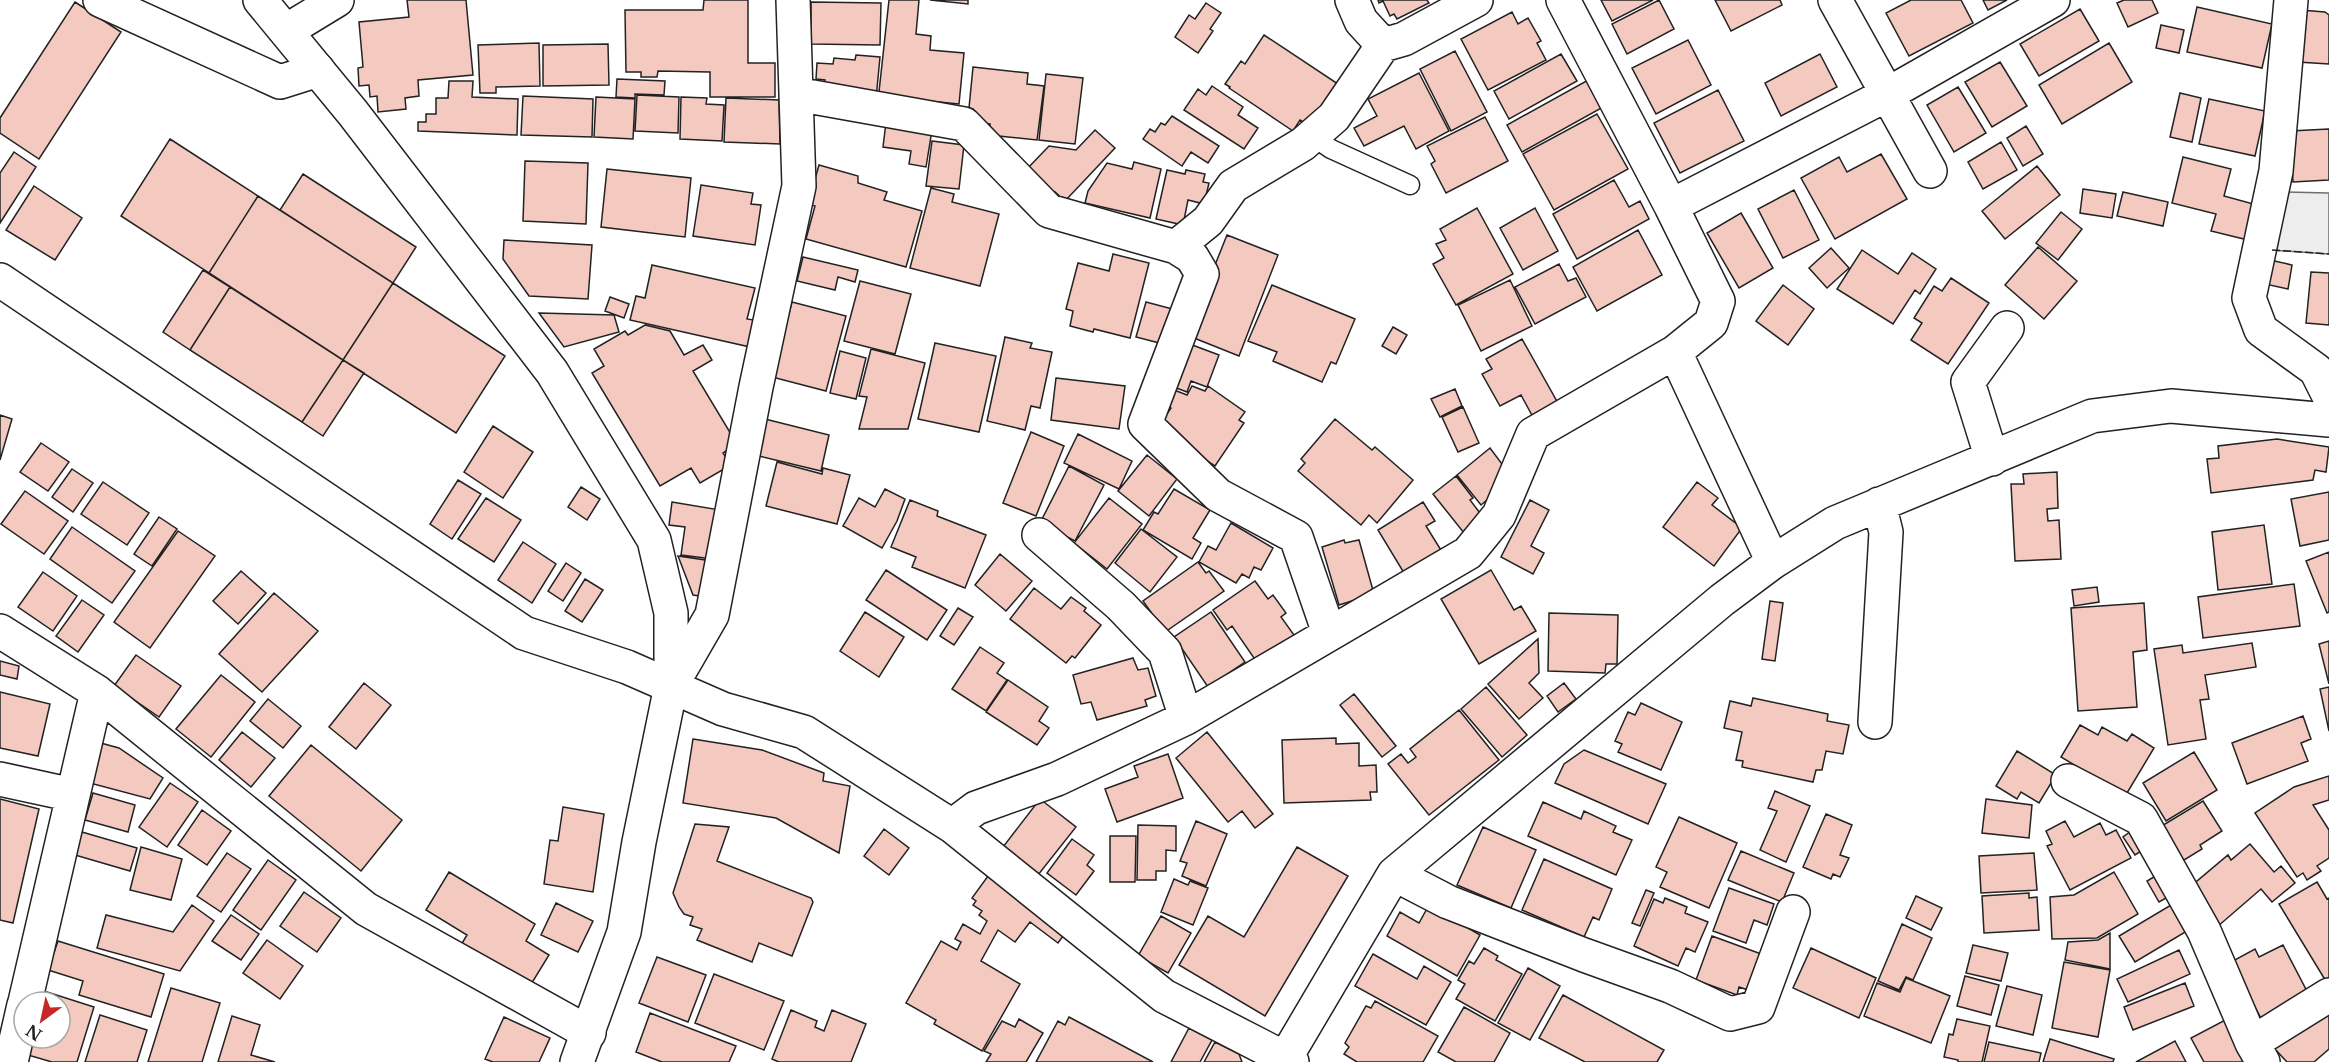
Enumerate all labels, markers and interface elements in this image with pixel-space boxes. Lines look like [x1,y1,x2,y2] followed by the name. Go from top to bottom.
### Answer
[12,990,72,1050] north arrow
[22,1020,46,1045] text: N

